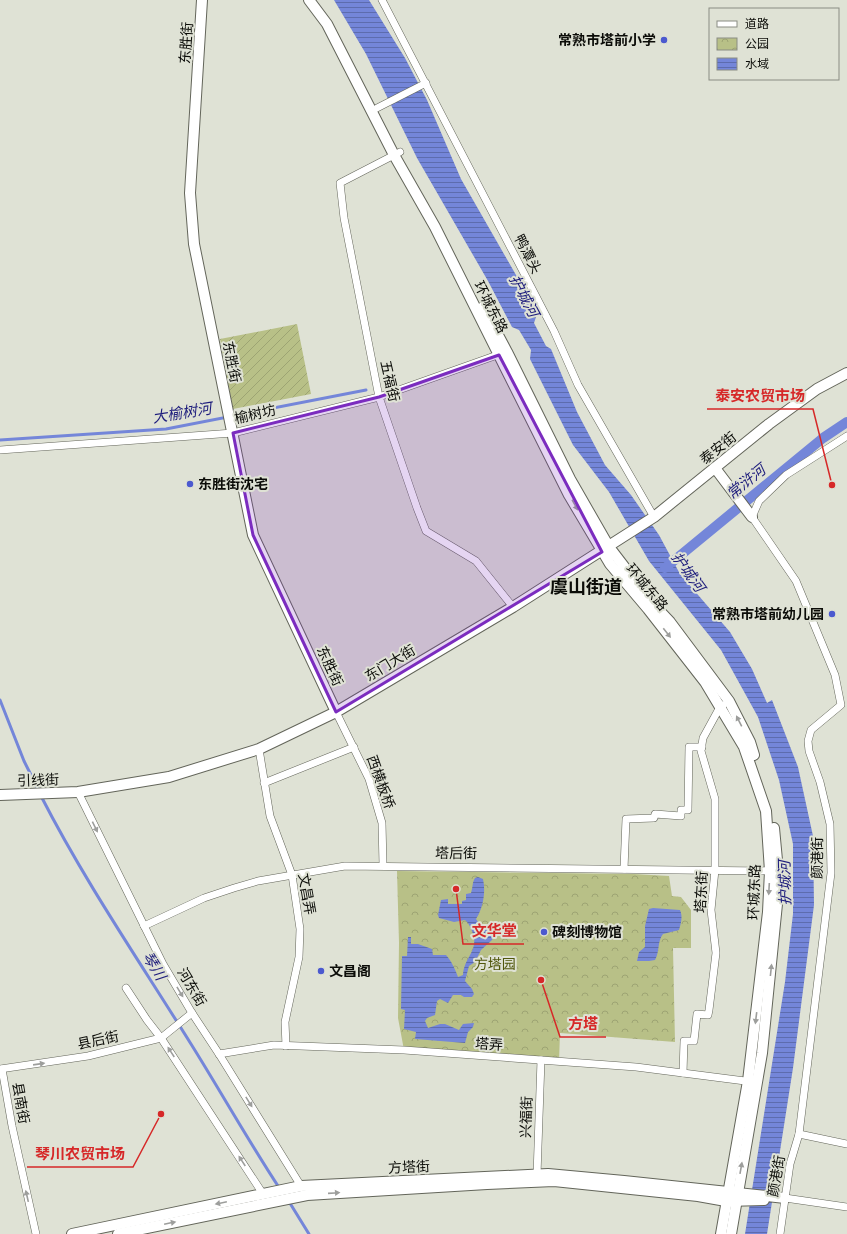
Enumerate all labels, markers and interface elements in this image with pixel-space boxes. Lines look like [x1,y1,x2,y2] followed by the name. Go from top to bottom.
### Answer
[709,8,839,80] legend
[745,17,769,31] text: 道路
[177,21,195,65] street label: 东胜街
[558,32,656,48] place label: 常熟市塔前小学
[659,35,669,45] marker: 常熟市塔前小学
[745,37,769,51] text: 公园
[745,57,769,71] text: 水域
[511,232,545,276] street label: 鸭潭头
[505,272,544,323] water label: 护城河
[471,278,511,336] street label: 环城东路
[220,340,244,384] street label: 东胜街
[377,359,403,403] street label: 五福街
[707,382,813,409] callout: 泰安农贸市场
[715,387,805,405] text: 泰安农贸市场
[151,399,216,427] water label: 大榆树河
[233,401,277,427] street label: 榆树坊
[697,429,739,467] street label: 泰安街
[723,459,771,503] water label: 常浒河
[198,476,268,492] place label: 东胜街沈宅
[185,479,195,489] marker: 东胜街沈宅
[572,499,578,511] one-way arrow
[667,549,710,598] water label: 护城河
[623,560,671,614] street label: 环城东路
[550,576,622,597] district label: 虞山街道
[712,606,824,622] place label: 常熟市塔前幼儿园
[827,609,837,619] marker: 常熟市塔前幼儿园
[662,627,671,638] one-way arrow
[362,642,418,684] street label: 东门大街
[314,644,346,688] street label: 东胜街
[736,715,742,727] one-way arrow
[364,753,398,811] street label: 西横板桥
[17,771,59,789] street label: 引线街
[92,821,98,833] one-way arrow
[809,837,825,879] street label: 颜港街
[435,845,477,861] street label: 塔后街
[776,857,794,906] water label: 护城河
[745,864,763,920] street label: 环城东路
[692,871,710,913] street label: 塔东街
[295,872,319,916] street label: 文昌弄
[766,883,773,895] one-way arrow
[463,917,524,944] callout: 文华堂
[471,922,517,940] text: 文华堂
[552,924,622,940] place label: 碑刻博物馆
[539,927,549,937] marker: 碑刻博物馆
[138,949,171,985] water label: 琴川
[474,956,516,972] park label: 方塔园
[329,963,371,979] place label: 文昌阁
[767,964,774,976] one-way arrow
[174,965,210,1009] street label: 河东街
[316,966,326,976] marker: 文昌阁
[176,987,184,997] one-way arrow
[560,1010,606,1037] callout: 方塔
[752,1012,759,1024] one-way arrow
[568,1015,598,1033] text: 方塔
[76,1028,120,1052] street label: 县后街
[474,1035,504,1053] street label: 塔弄
[167,1047,175,1058] one-way arrow
[33,1061,45,1067] one-way arrow
[9,1081,33,1125] street label: 县南街
[246,1096,253,1108] one-way arrow
[517,1096,535,1138] street label: 兴福街
[27,1140,133,1167] callout: 琴川农贸市场
[35,1145,125,1163] text: 琴川农贸市场
[764,1154,788,1198] street label: 颜港街
[238,1156,245,1167] one-way arrow
[388,1158,430,1176] street label: 方塔街
[739,1162,745,1174] one-way arrow
[24,1190,30,1202] one-way arrow
[328,1190,341,1196] one-way arrow
[215,1200,227,1206] one-way arrow
[164,1220,176,1226] one-way arrow

